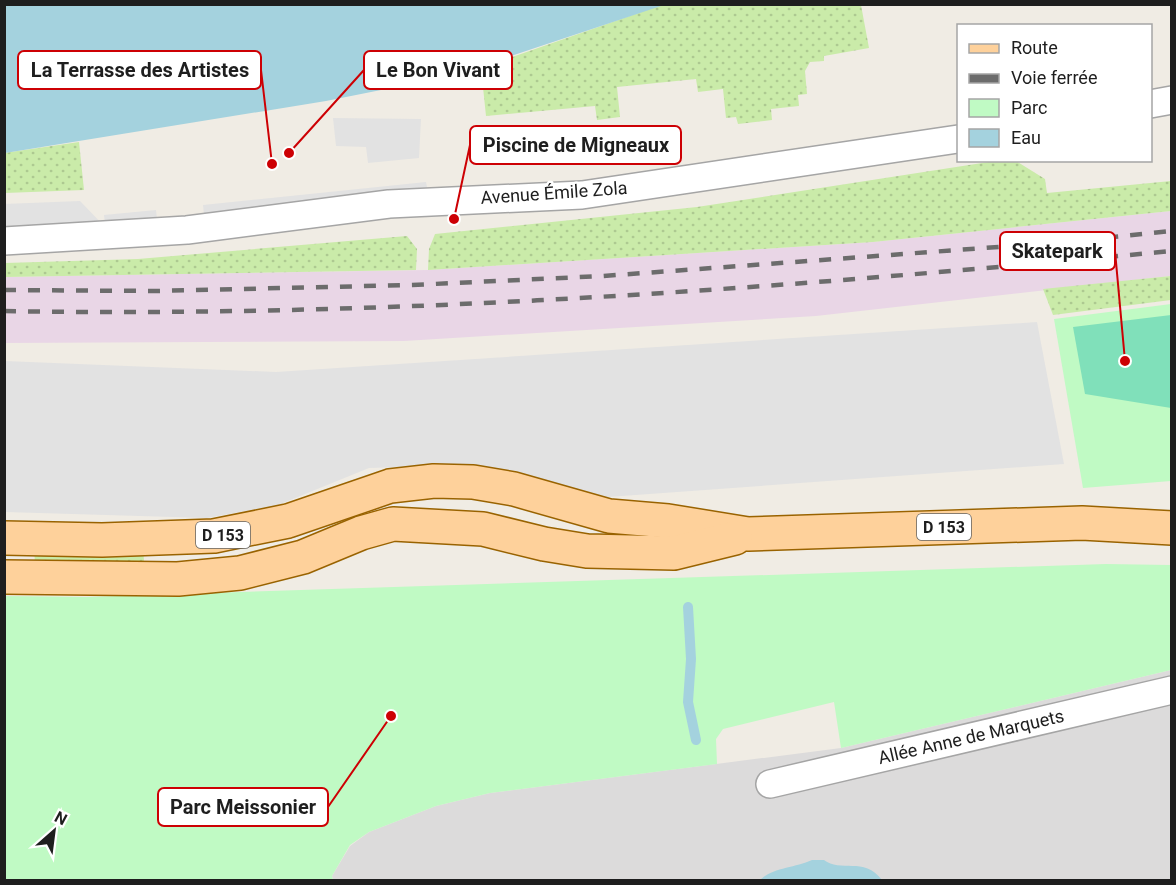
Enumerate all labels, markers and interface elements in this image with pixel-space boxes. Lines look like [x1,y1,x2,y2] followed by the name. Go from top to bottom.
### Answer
[957,24,1152,162] legend
[1011,37,1058,58] text: Route
[18,51,261,89] callout: La Terrasse des Artistes
[364,51,512,89] callout: Le Bon Vivant
[31,58,249,82] text: La Terrasse des Artistes
[376,58,500,82] text: Le Bon Vivant
[1011,67,1097,88] text: Voie ferrée
[1011,97,1047,118] text: Parc
[470,126,681,164] callout: Piscine de Migneaux
[1011,127,1041,148] text: Eau
[483,133,670,157] text: Piscine de Migneaux
[480,177,628,208] street label: Avenue Émile Zola
[1000,232,1115,270] callout: Skatepark
[1011,239,1103,263] text: Skatepark
[917,514,971,540] road number: D 153
[196,522,250,548] road number: D 153
[876,705,1066,768] street label: Allée Anne de Marquets
[158,788,328,826] callout: Parc Meissonier
[170,795,317,819] text: Parc Meissonier
[24,801,84,861] north arrow
[51,807,70,829] text: N

